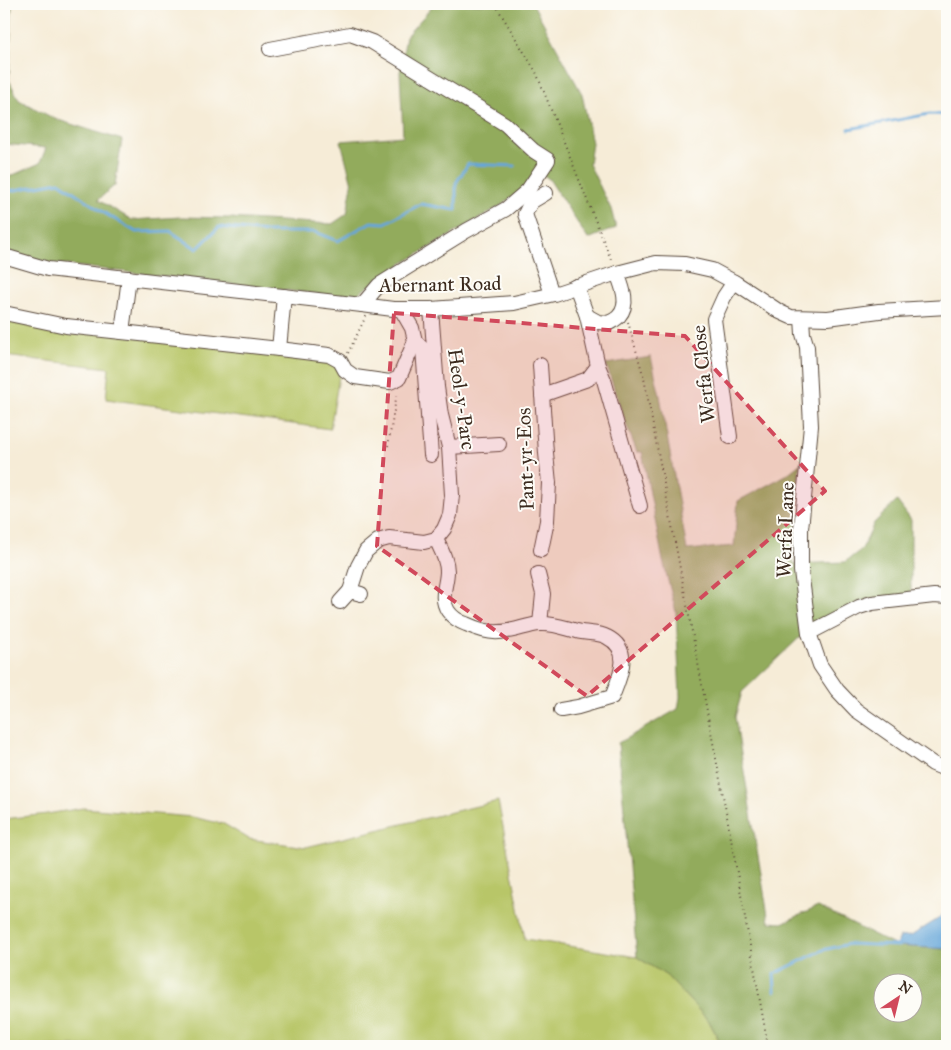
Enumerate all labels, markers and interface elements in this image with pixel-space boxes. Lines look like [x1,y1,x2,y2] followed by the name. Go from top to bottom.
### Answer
[377,271,502,297] street label: Abernant Road
[686,324,720,424] street label: Werfa Close
[443,347,481,451] street label: Heol-y-Parc
[511,407,539,511] street label: Pant-yr-Eos
[771,482,799,578] street label: Werfa Lane
[874,972,924,1022] north arrow
[895,977,915,998] text: N

